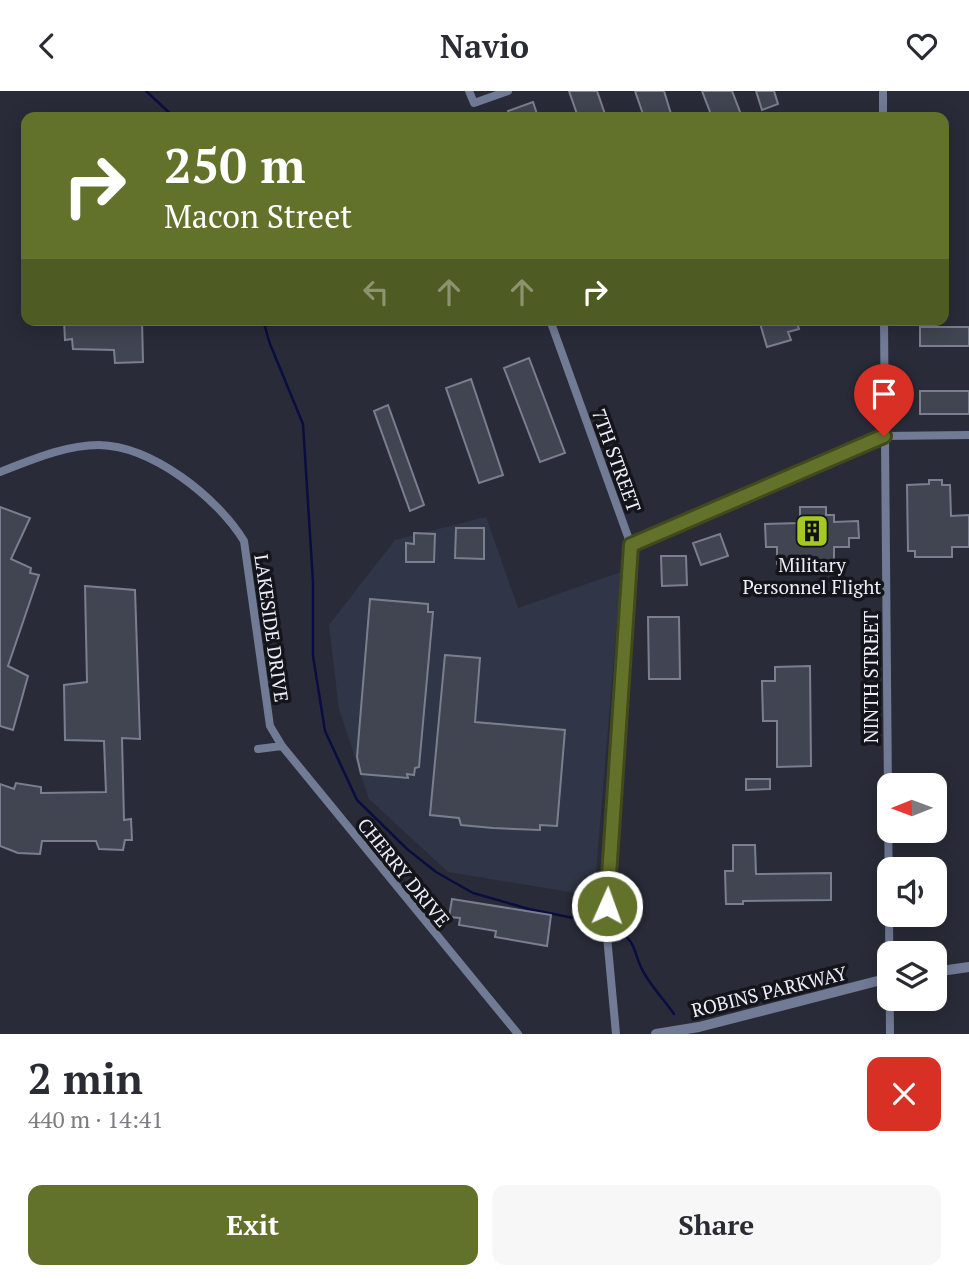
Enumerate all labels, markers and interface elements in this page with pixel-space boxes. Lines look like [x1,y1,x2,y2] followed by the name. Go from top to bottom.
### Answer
[440,25,529,67] text: Navio
[28,27,66,65] icon: back
[903,27,941,65] icon: heart
[164,132,306,197] text: 250 m
[49,140,140,231] icon: right
[164,195,352,237] text: Macon Street
[357,273,395,311] icon: left
[430,273,468,311] icon: ahead
[503,273,541,311] icon: ahead
[576,273,614,311] icon: right
[854,364,914,436] pin
[865,375,903,413] icon: arrive
[587,405,647,515] street label: 7TH STREET
[793,512,831,550] building icon: Military Personnel Flight
[249,552,295,704] street label: LAKESIDE DRIVE
[743,552,881,599] place label: Military Personnel Flight
[858,610,883,743] street label: NINTH STREET
[877,773,947,843] north arrow
[877,773,947,1011] map controls
[352,812,456,932] street label: CHERRY DRIVE
[877,857,947,927] button: sound
[570,869,644,943] position arrow
[877,941,947,1011] button: layers
[689,959,850,1022] street label: ROBINS PARKWAY
[28,1050,143,1106] text: 2 min
[867,1057,941,1131] button: close
[28,1104,163,1135] text: 440 m · 14:41
[28,1185,478,1265] button: Exit
[492,1185,941,1265] button: Share

